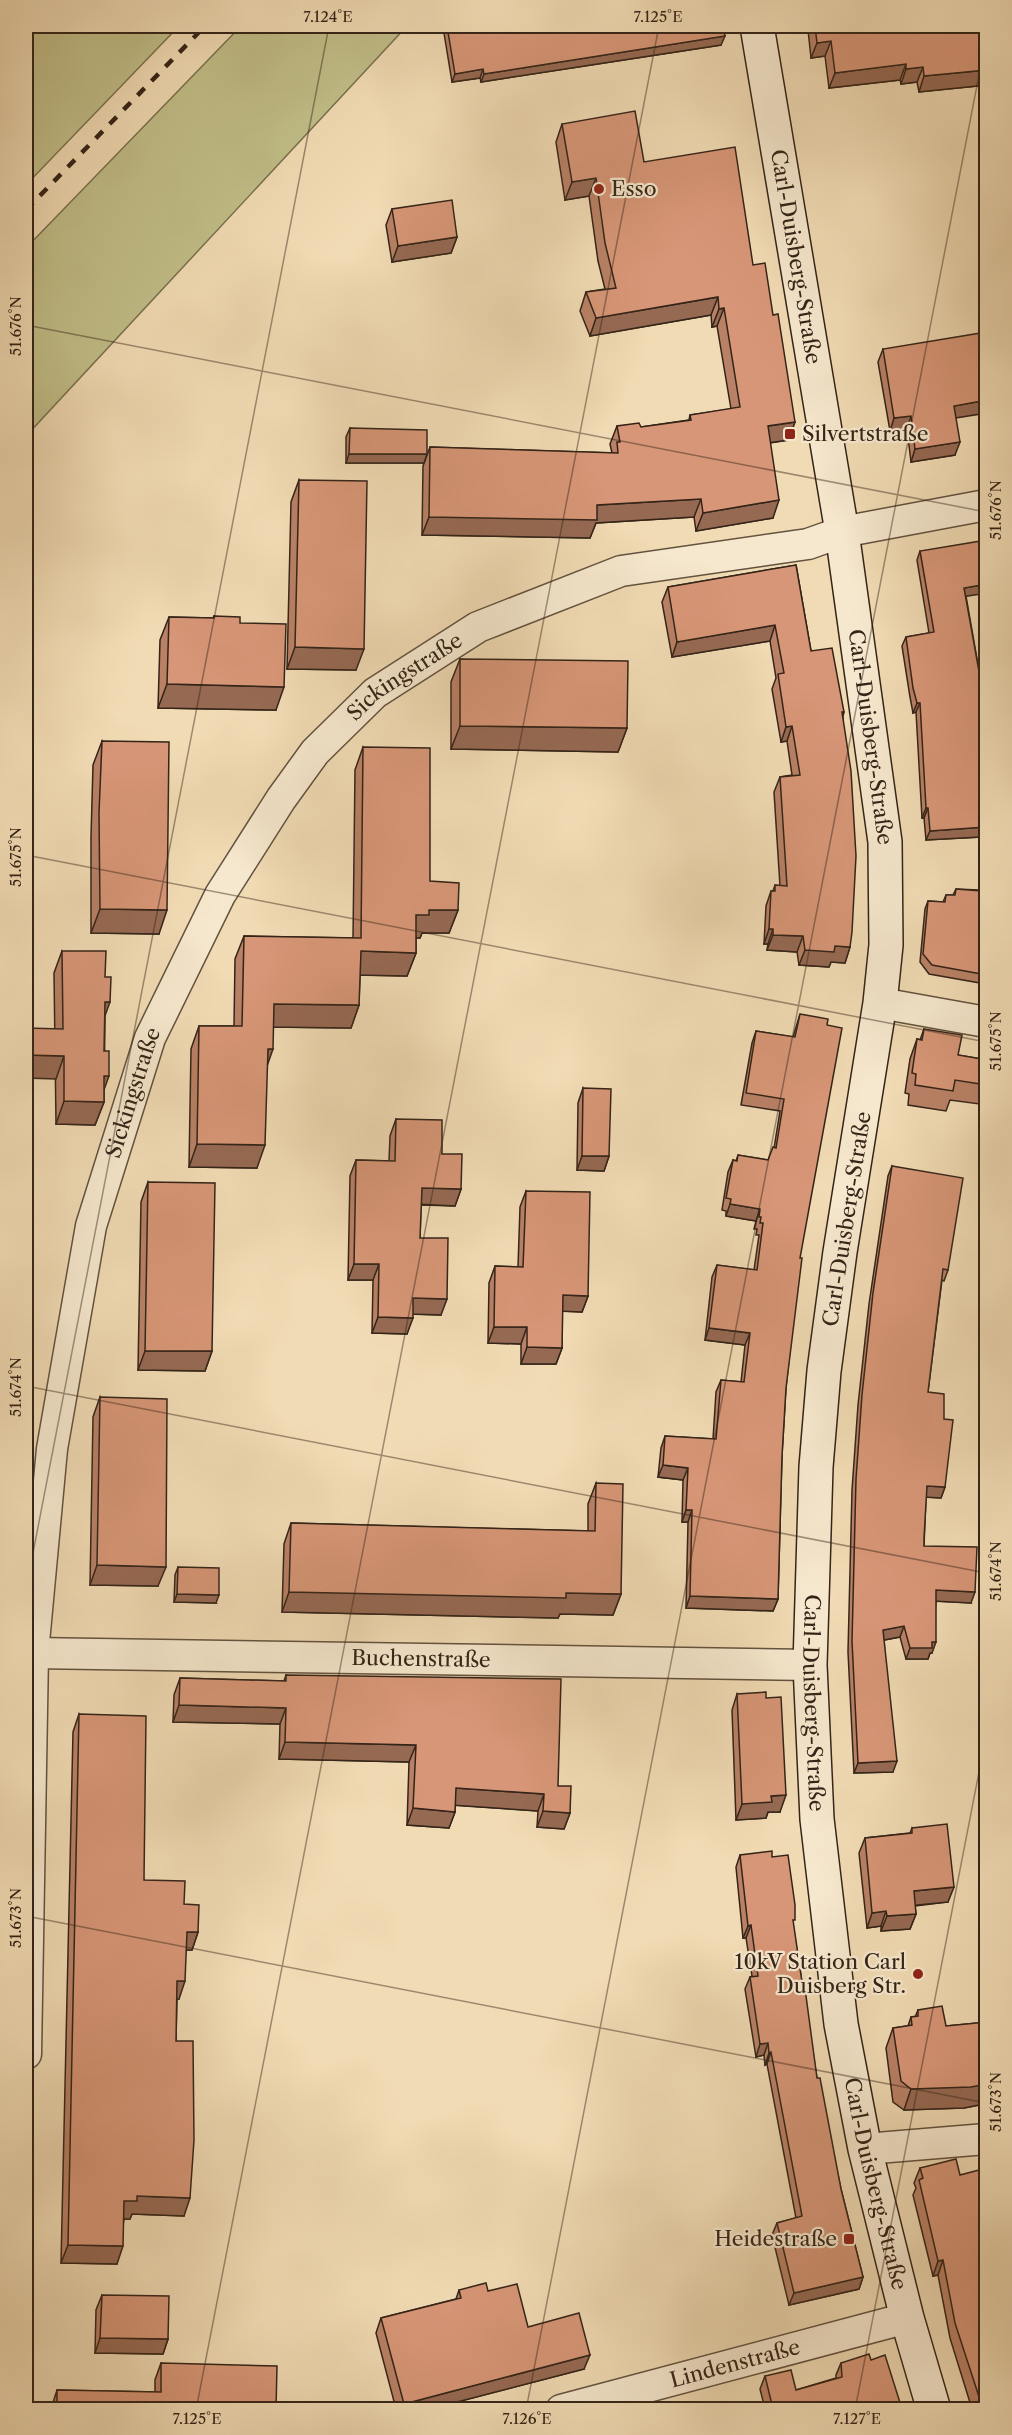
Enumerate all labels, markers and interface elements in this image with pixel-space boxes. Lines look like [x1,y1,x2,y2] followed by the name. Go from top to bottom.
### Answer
[303,7,353,26] text: 7.124°E
[634,7,682,26] text: 7.125°E
[766,147,827,366] street label: Carl-Duisberg-Straße
[611,176,657,201] place label: Esso
[592,182,606,196] marker: Esso
[6,296,25,356] text: 51.676°N
[802,421,928,446] place label: Silvertstraße
[783,427,797,441] marker: Silvertstraße
[986,480,1005,540] text: 51.676°N
[341,627,467,726] street label: Sickingstraße
[844,627,898,846] street label: Carl-Duisberg-Straße
[6,827,25,887] text: 51.675°N
[986,1011,1005,1071] text: 51.675°N
[100,1023,165,1161] street label: Sickingstraße
[817,1110,876,1328] street label: Carl-Duisberg-Straße
[6,1357,25,1417] text: 51.674°N
[986,1541,1005,1601] text: 51.674°N
[798,1594,830,1812] street label: Carl-Duisberg-Straße
[351,1645,491,1672] street label: Buchenstraße
[6,1888,25,1948] text: 51.673°N
[735,1949,906,1998] place label: 10kV Station Carl Duisberg Str.
[911,1967,925,1981] marker: 10kV Station Carl Duisberg Str.
[986,2072,1005,2132] text: 51.673°N
[840,2075,913,2292] street label: Carl-Duisberg-Straße
[714,2226,837,2251] place label: Heidestraße
[842,2232,856,2246] marker: Heidestraße
[667,2334,803,2393] street label: Lindenstraße
[173,2409,221,2428] text: 7.125°E
[502,2409,552,2428] text: 7.126°E
[833,2409,881,2428] text: 7.127°E

